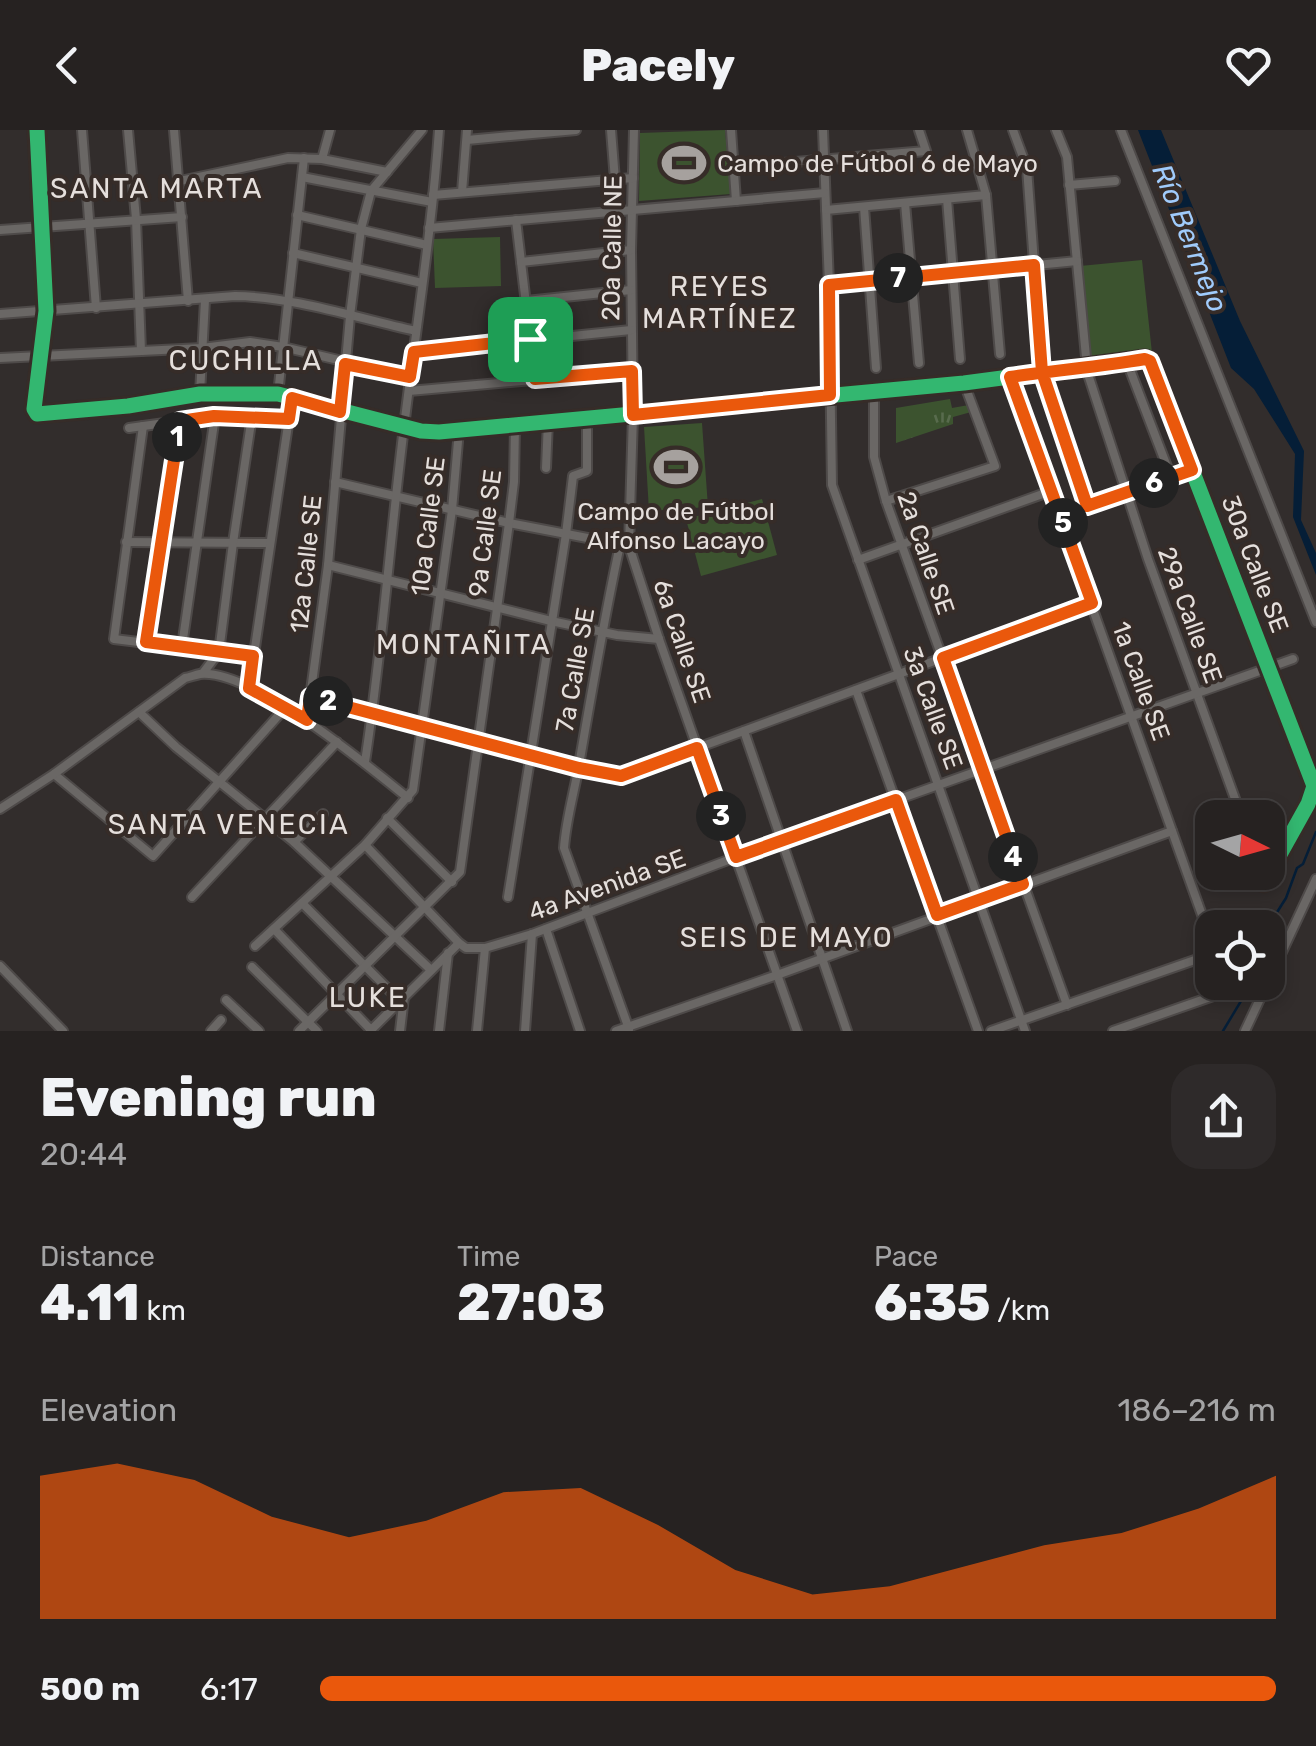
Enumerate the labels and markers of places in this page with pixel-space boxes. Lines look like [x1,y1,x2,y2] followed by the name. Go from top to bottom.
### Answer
[660,139,708,187] sports icon: Campo de Fútbol 6 de Mayo
[717,149,1038,178] place label: Campo de Fútbol 6 de Mayo
[873,253,923,303] pin: 7
[488,297,573,382] pin
[152,412,202,462] pin: 1
[652,443,700,491] sports icon: Campo de Fútbol Alfonso Lacayo
[1129,458,1179,508] pin: 6
[577,497,775,555] place label: Campo de Fútbol Alfonso Lacayo
[1038,498,1088,548] pin: 5
[303,676,353,726] pin: 2
[696,791,746,841] pin: 3
[988,832,1038,882] pin: 4

